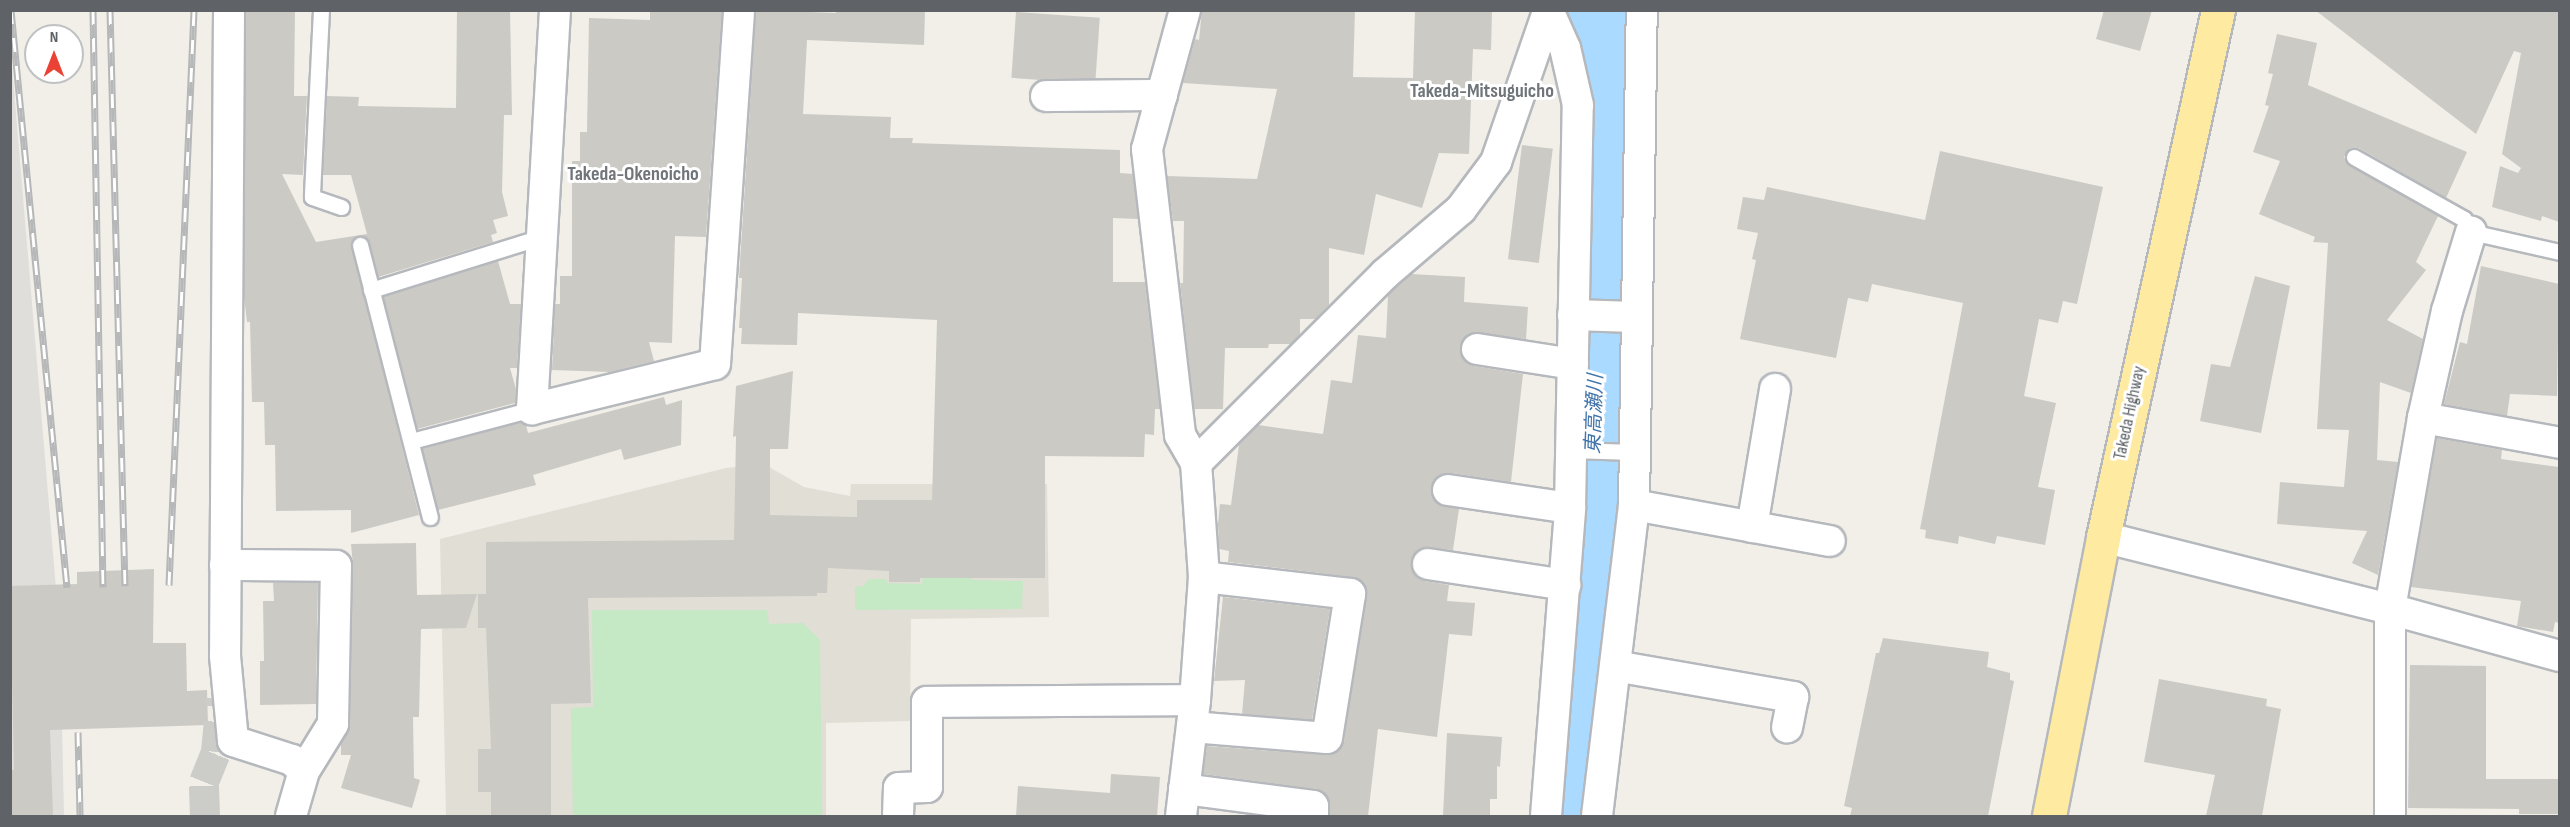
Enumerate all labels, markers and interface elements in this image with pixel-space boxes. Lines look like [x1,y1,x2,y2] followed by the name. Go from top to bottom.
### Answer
[24,24,84,84] north arrow
[50,28,58,47] text: N
[1410,79,1554,103] district label: Takeda-Mitsuguicho
[567,162,699,186] district label: Takeda-Okenoicho
[2110,364,2150,462] street label: Takeda Highway
[1582,374,1608,454] water label: 東高瀬川

